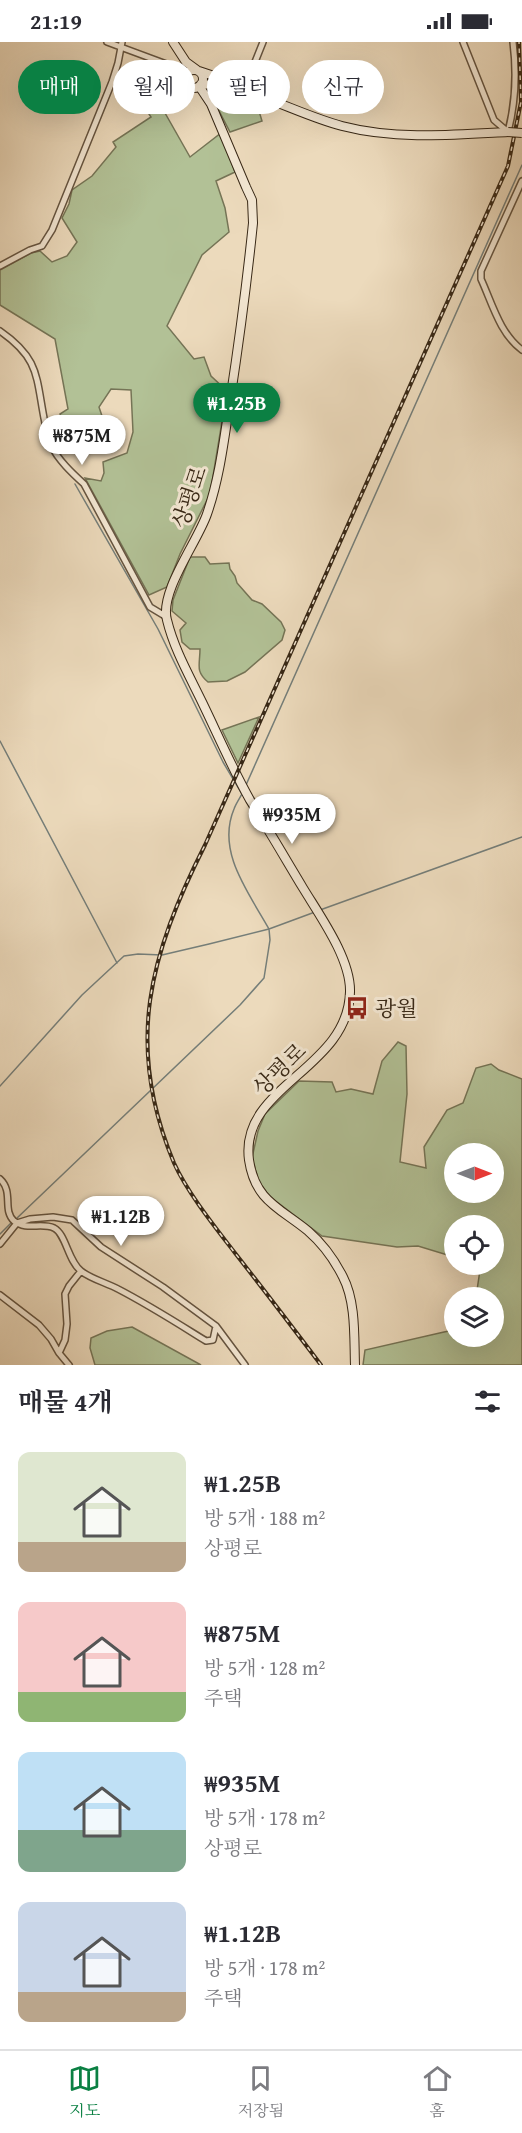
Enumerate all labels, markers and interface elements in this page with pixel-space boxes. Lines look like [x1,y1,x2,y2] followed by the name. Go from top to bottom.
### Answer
[30,5,82,37] text: 21:19
[18,60,101,114] chip: 매매
[113,60,195,114] chip: 월세
[207,60,290,114] chip: 필터
[302,60,384,114] chip: 신규
[188,383,286,434] pin: ₩1.25B
[207,388,267,417] text: ₩1.25B
[40,415,124,466] pin: ₩875M
[53,420,111,449] text: ₩875M
[163,462,215,532] street label: 상평로
[250,794,334,845] pin: ₩935M
[263,799,321,828] text: ₩935M
[375,992,418,1024] place label: 광월
[344,995,370,1021] bus stop icon: 광월
[245,1035,313,1103] street label: 상평로
[444,1143,504,1203] north arrow
[444,1143,504,1347] map controls
[72,1196,170,1247] pin: ₩1.12B
[91,1201,151,1230] text: ₩1.12B
[444,1215,504,1275] button: locate
[444,1287,504,1347] button: layers
[18,1382,113,1421] text: 매물 4개
[471,1385,504,1418] icon: filters
[204,1463,281,1502] text: ₩1.25B
[66,1476,138,1548] icon: home
[204,1503,325,1532] text: 방 5개 · 188 m²
[204,1533,262,1562] text: 상평로
[204,1613,280,1652] text: ₩875M
[66,1626,138,1698] icon: home
[204,1653,325,1682] text: 방 5개 · 128 m²
[204,1683,243,1712] text: 주택
[204,1763,280,1802] text: ₩935M
[66,1776,138,1848] icon: home
[204,1803,325,1832] text: 방 5개 · 178 m²
[204,1833,262,1862] text: 상평로
[204,1913,281,1952] text: ₩1.12B
[66,1926,138,1998] icon: home
[204,1953,325,1982] text: 방 5개 · 178 m²
[204,1983,243,2012] text: 주택
[68,2062,101,2122] tab: 지도
[238,2062,284,2122] tab: 저장됨
[421,2062,454,2122] tab: 홈

